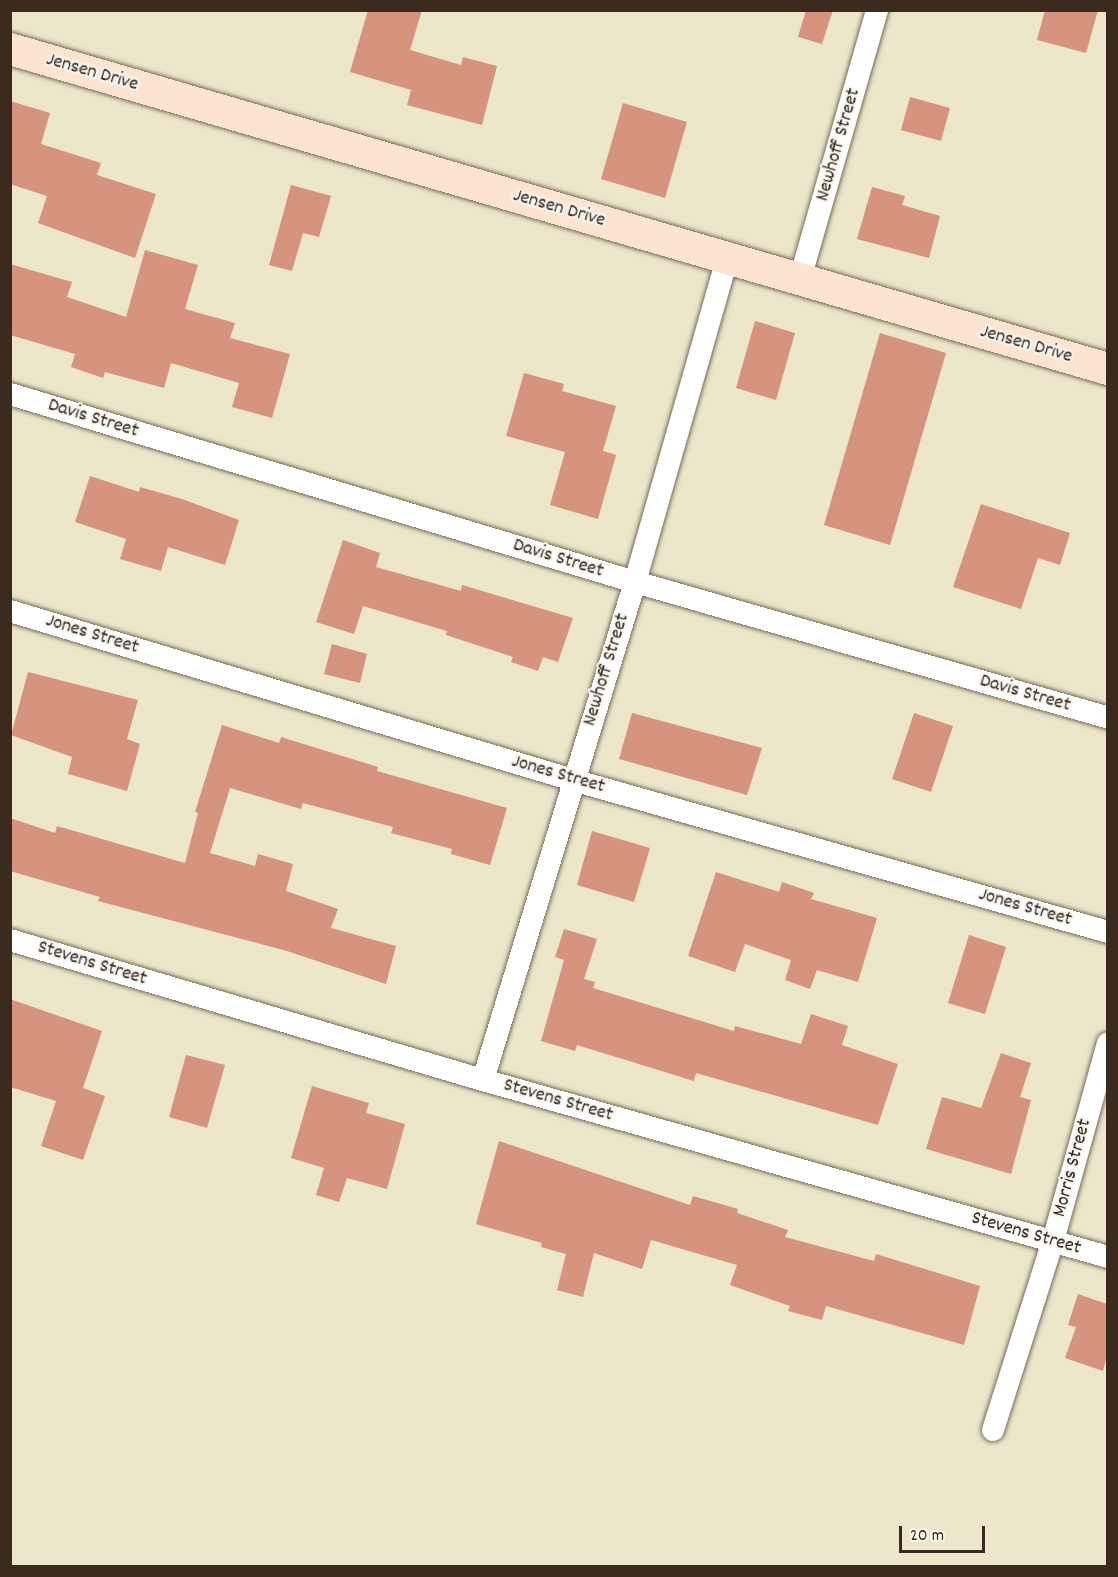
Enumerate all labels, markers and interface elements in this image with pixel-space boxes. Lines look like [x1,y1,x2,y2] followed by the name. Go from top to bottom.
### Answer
[43,48,141,98] street label: Jensen Drive
[811,86,867,204] street label: Newhoff Street
[510,184,608,234] street label: Jensen Drive
[977,320,1075,370] street label: Jensen Drive
[45,394,141,444] street label: Davis Street
[510,534,606,584] street label: Davis Street
[43,610,141,660] street label: Jones Street
[579,611,635,729] street label: Newhoff Street
[977,670,1073,718] street label: Davis Street
[509,750,607,800] street label: Jones Street
[976,883,1074,933] street label: Jones Street
[34,936,150,992] street label: Stevens Street
[500,1074,616,1128] street label: Stevens Street
[1048,1116,1098,1220] street label: Morris Street
[968,1207,1084,1261] street label: Stevens Street
[902,1514,988,1552] scale bar
[910,1524,944,1549] text: 20 m

